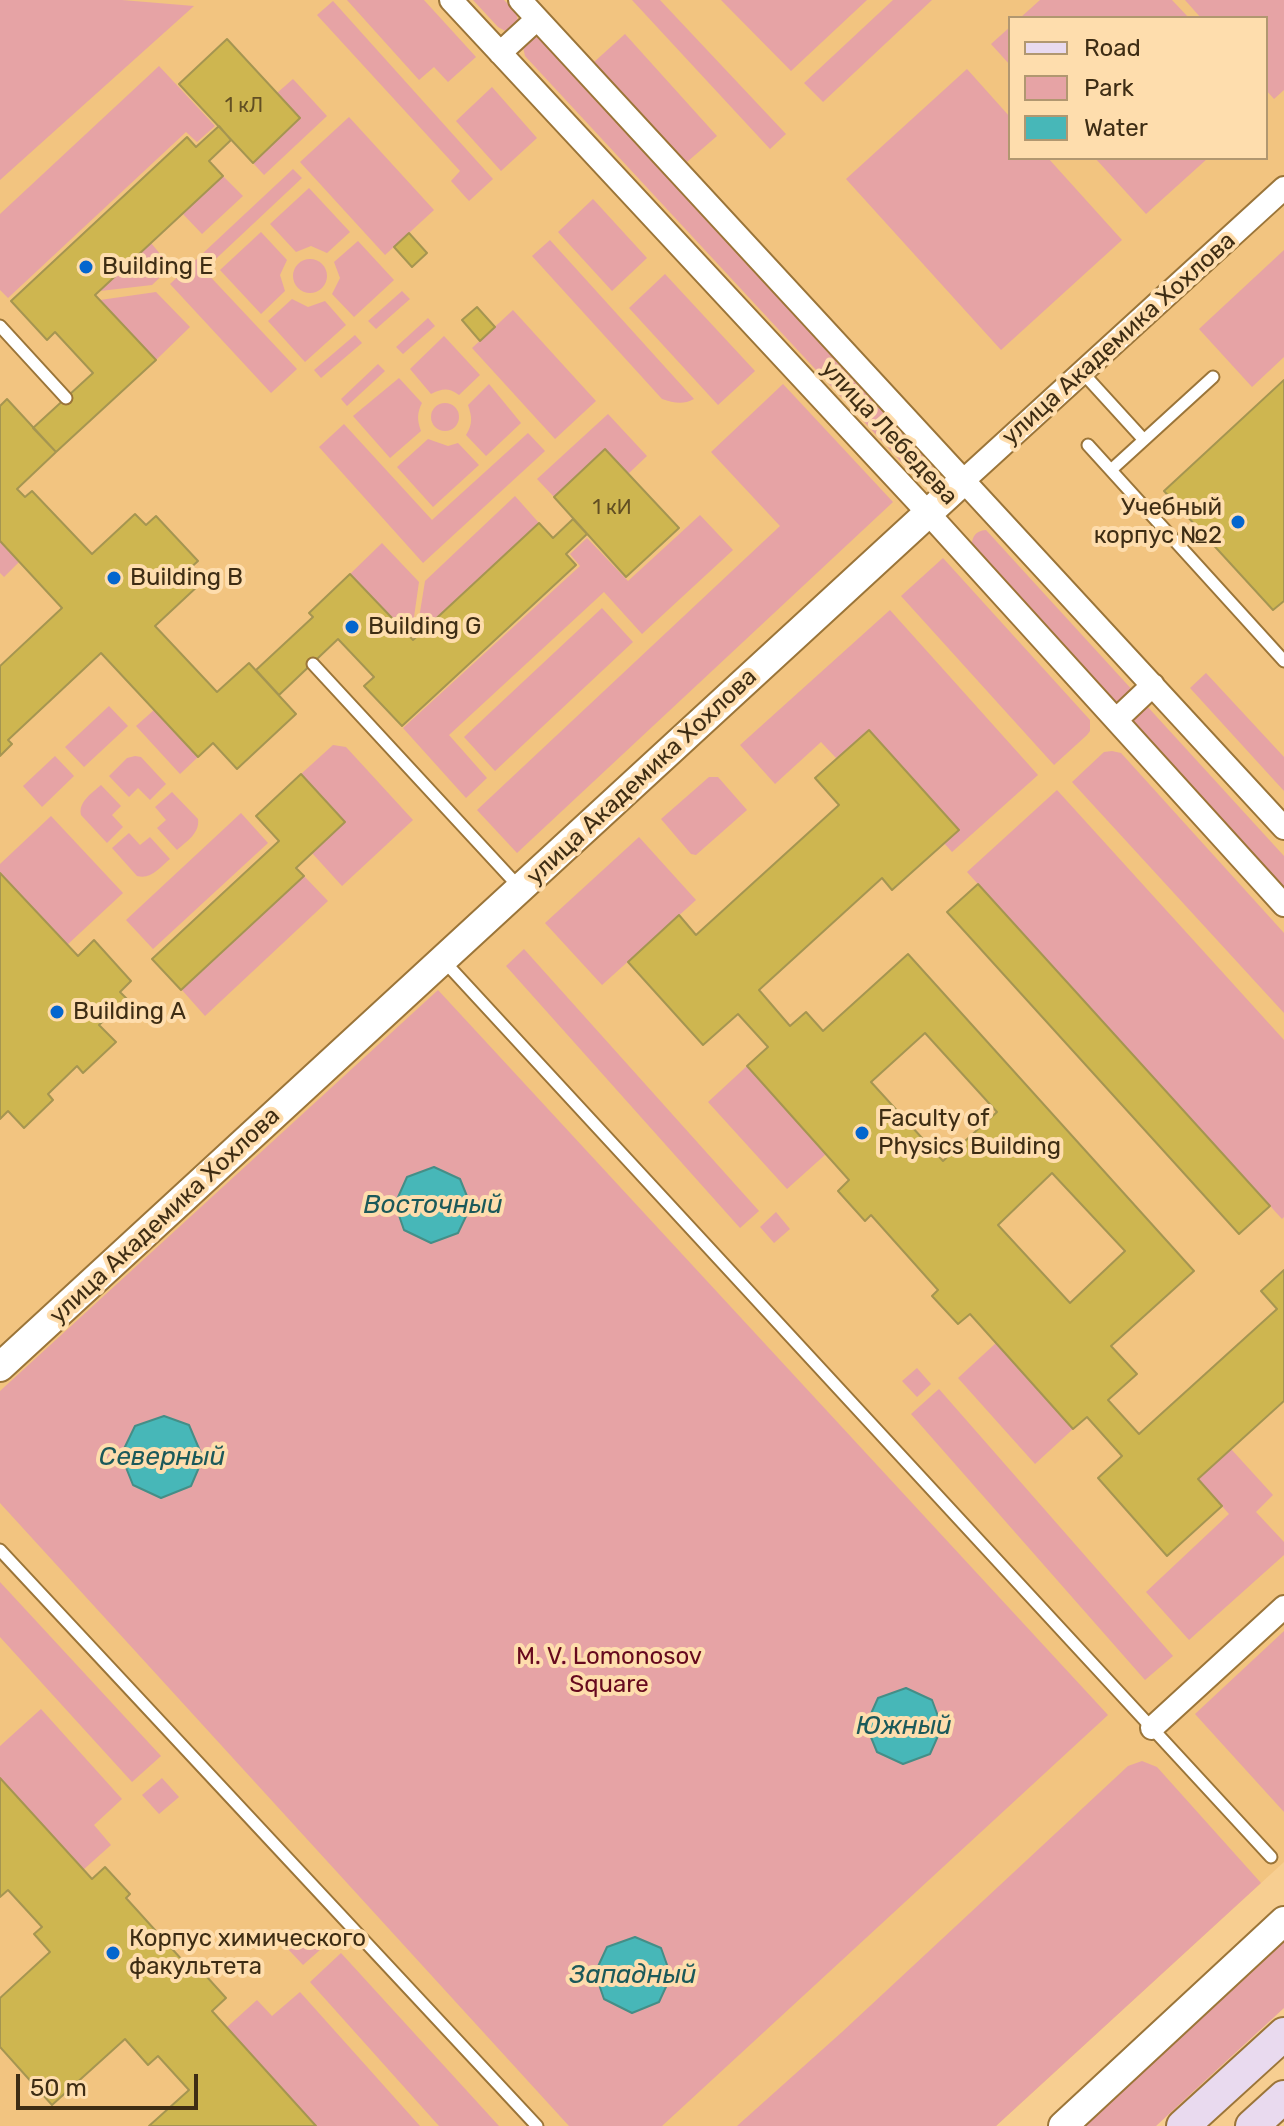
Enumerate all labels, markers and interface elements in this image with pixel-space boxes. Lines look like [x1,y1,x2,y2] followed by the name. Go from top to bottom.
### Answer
[1008,16,1268,160] legend
[1084,34,1141,62] text: Road
[1084,74,1134,102] text: Park
[225,94,263,118] house number: 1 кЛ
[1084,114,1148,142] text: Water
[996,227,1242,451] street label: улица Академика Хохлова
[102,253,214,281] place label: Building E
[77,258,95,276] marker: Building E
[815,355,963,511] street label: улица Лебедева
[1094,494,1222,550] place label: Учебный корпус №2
[592,496,632,520] house number: 1 кИ
[1229,513,1247,531] marker: Учебный корпус №2
[130,564,243,592] place label: Building B
[105,569,123,587] marker: Building B
[368,613,481,641] place label: Building G
[343,618,361,636] marker: Building G
[521,663,763,891] street label: улица Академика Хохлова
[73,998,186,1026] place label: Building A
[48,1003,66,1021] marker: Building A
[44,1102,286,1330] street label: улица Академика Хохлова
[878,1105,1061,1161] place label: Faculty of Physics Building
[853,1124,871,1142] marker: Faculty of Physics Building
[363,1189,503,1221] water label: Восточный
[99,1441,225,1473] water label: Северный
[516,1643,702,1699] park label: M. V. Lomonosov Square
[856,1710,952,1742] water label: Южный
[129,1925,366,1981] place label: Корпус химического факультета
[104,1944,122,1962] marker: Корпус химического факультета
[570,1959,696,1991] water label: Западный
[20,2058,202,2108] scale bar
[30,2074,87,2102] text: 50 m

